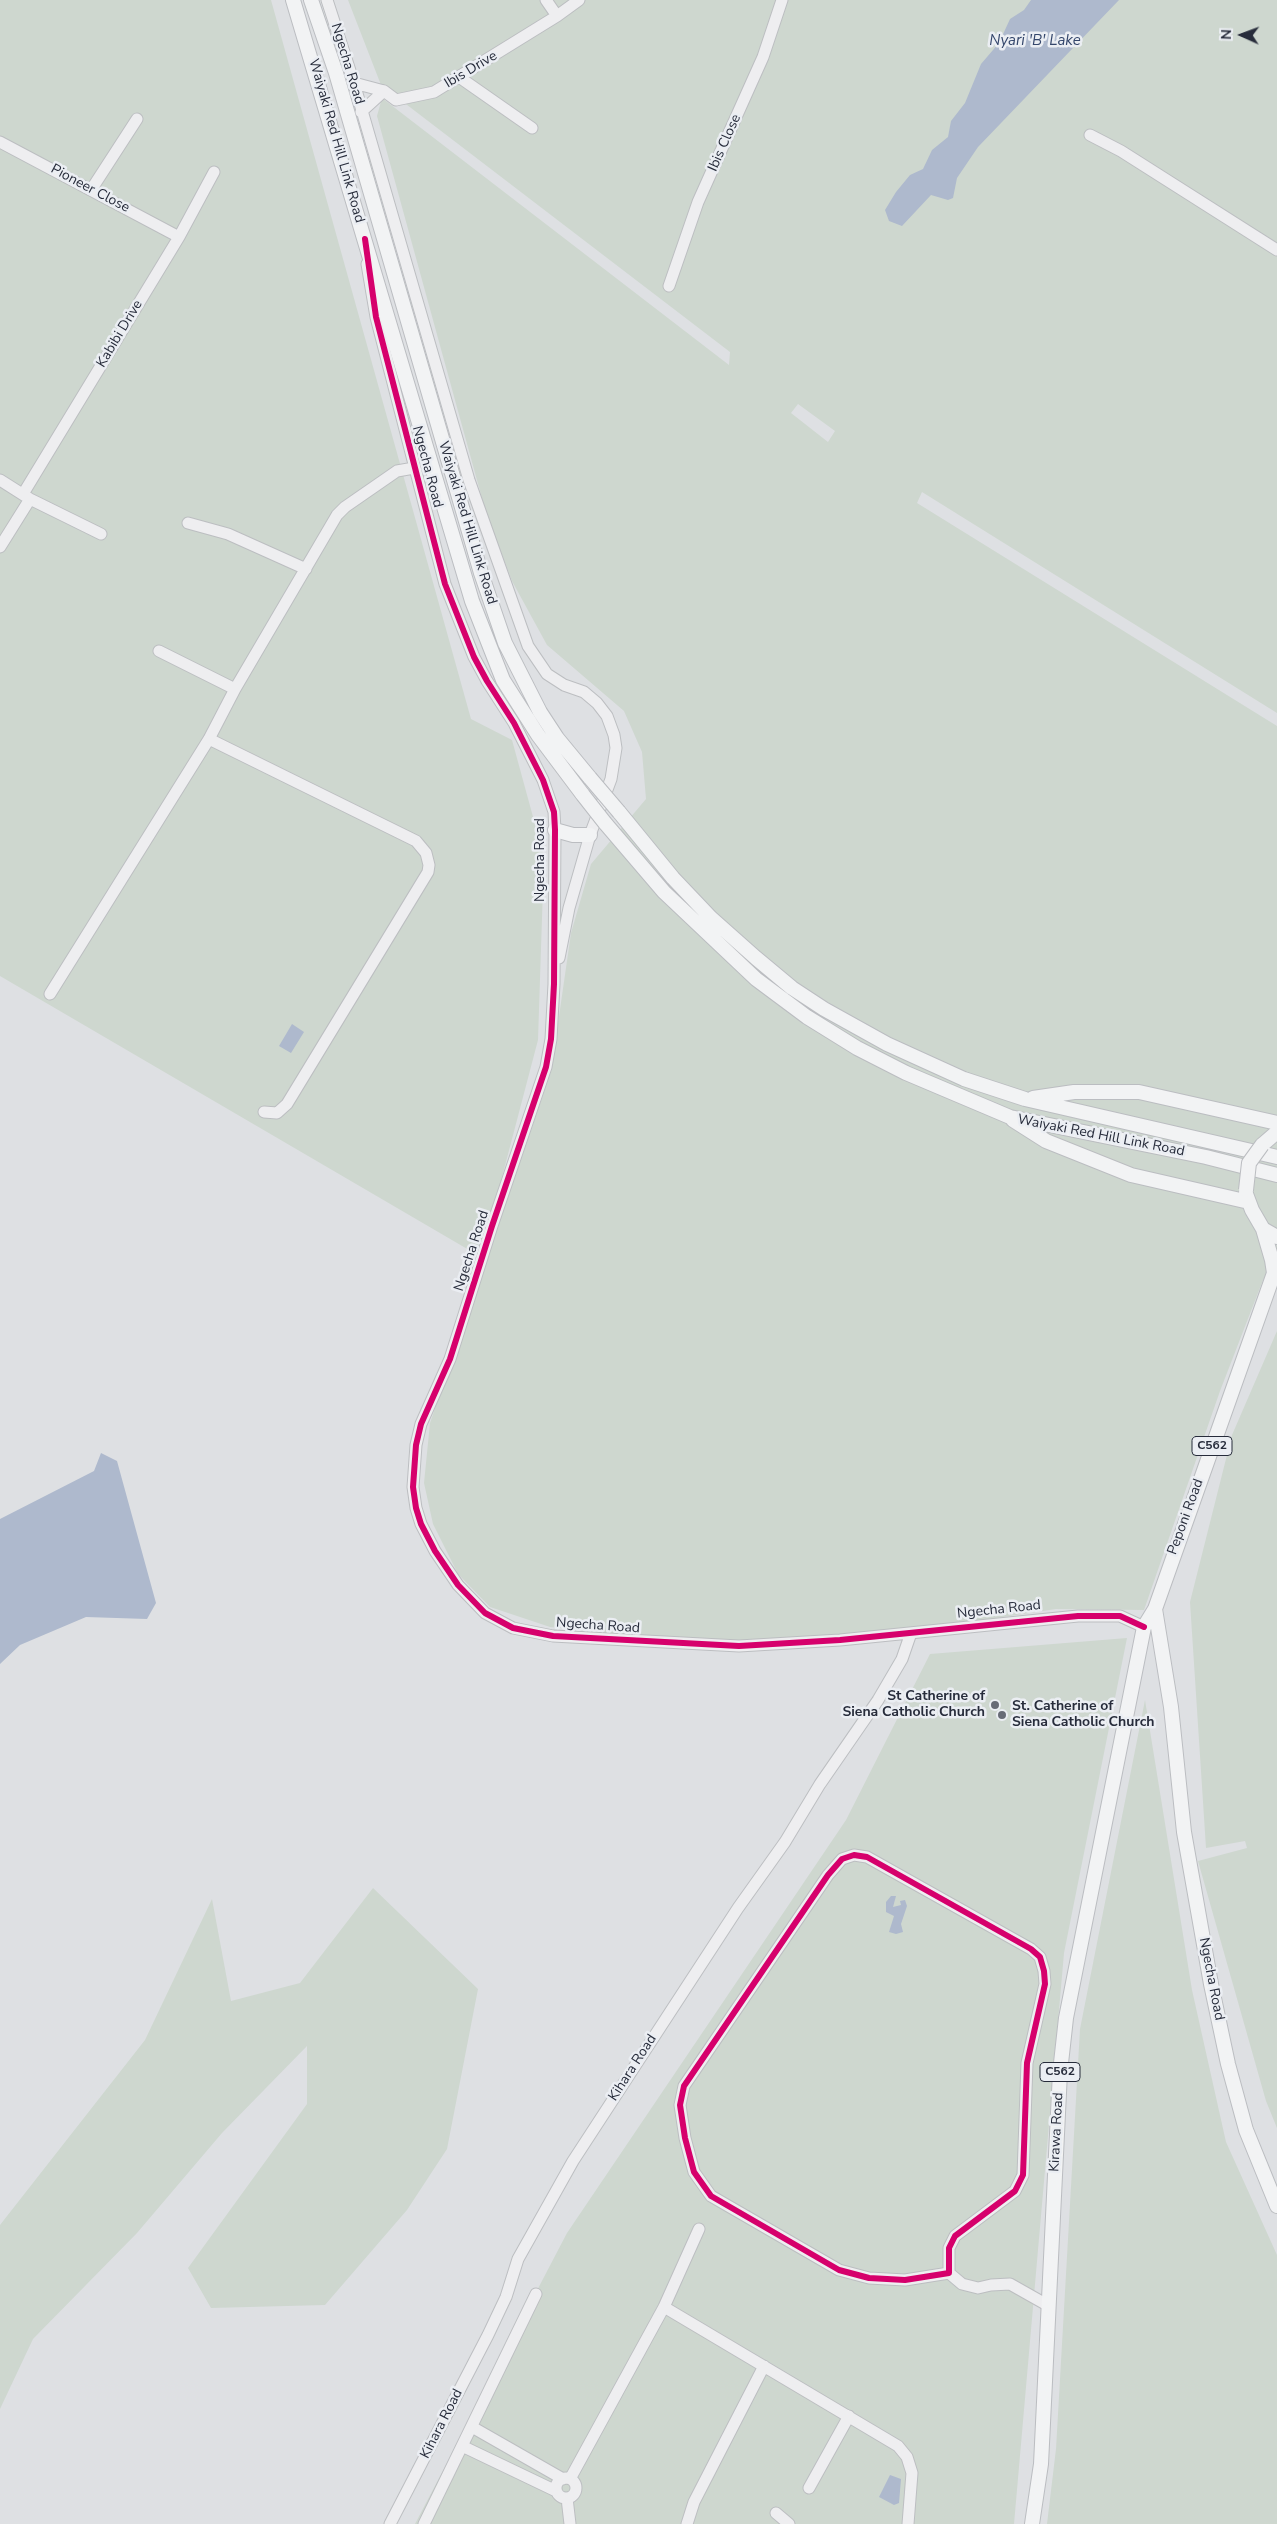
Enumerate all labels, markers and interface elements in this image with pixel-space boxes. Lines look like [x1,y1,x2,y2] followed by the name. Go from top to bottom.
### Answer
[1217,10,1267,60] north arrow
[327,21,367,107] street label: Ngecha Road
[1217,29,1236,40] text: N
[989,32,1081,50] water label: Nyari 'B' Lake
[442,48,500,92] street label: Ibis Drive
[305,57,367,225] street label: Waiyaki Red Hill Link Road
[705,112,745,174] street label: Ibis Close
[48,161,132,217] street label: Pioneer Close
[93,297,147,371] street label: Kabibi Drive
[408,424,446,510] street label: Ngecha Road
[434,439,500,607] street label: Waiyaki Red Hill Link Road
[533,818,549,902] street label: Ngecha Road
[1016,1112,1186,1160] street label: Waiyaki Red Hill Link Road
[451,1208,493,1294] street label: Ngecha Road
[1192,1436,1232,1455] road number: C562
[1165,1477,1207,1557] street label: Peponi Road
[956,1597,1042,1623] street label: Ngecha Road
[555,1615,641,1637] street label: Ngecha Road
[842,1689,985,1721] place label: St Catherine of Siena Catholic Church
[989,1699,1001,1711] marker: St Catherine of Siena Catholic Church
[1012,1699,1155,1731] place label: St. Catherine of Siena Catholic Church
[996,1709,1008,1721] marker: St. Catherine of Siena Catholic Church
[1195,1936,1227,2022] street label: Ngecha Road
[605,2032,661,2104] street label: Kihara Road
[1040,2062,1080,2082] road number: C562
[1047,2092,1067,2172] street label: Kirawa Road
[417,2386,467,2462] street label: Kihara Road

